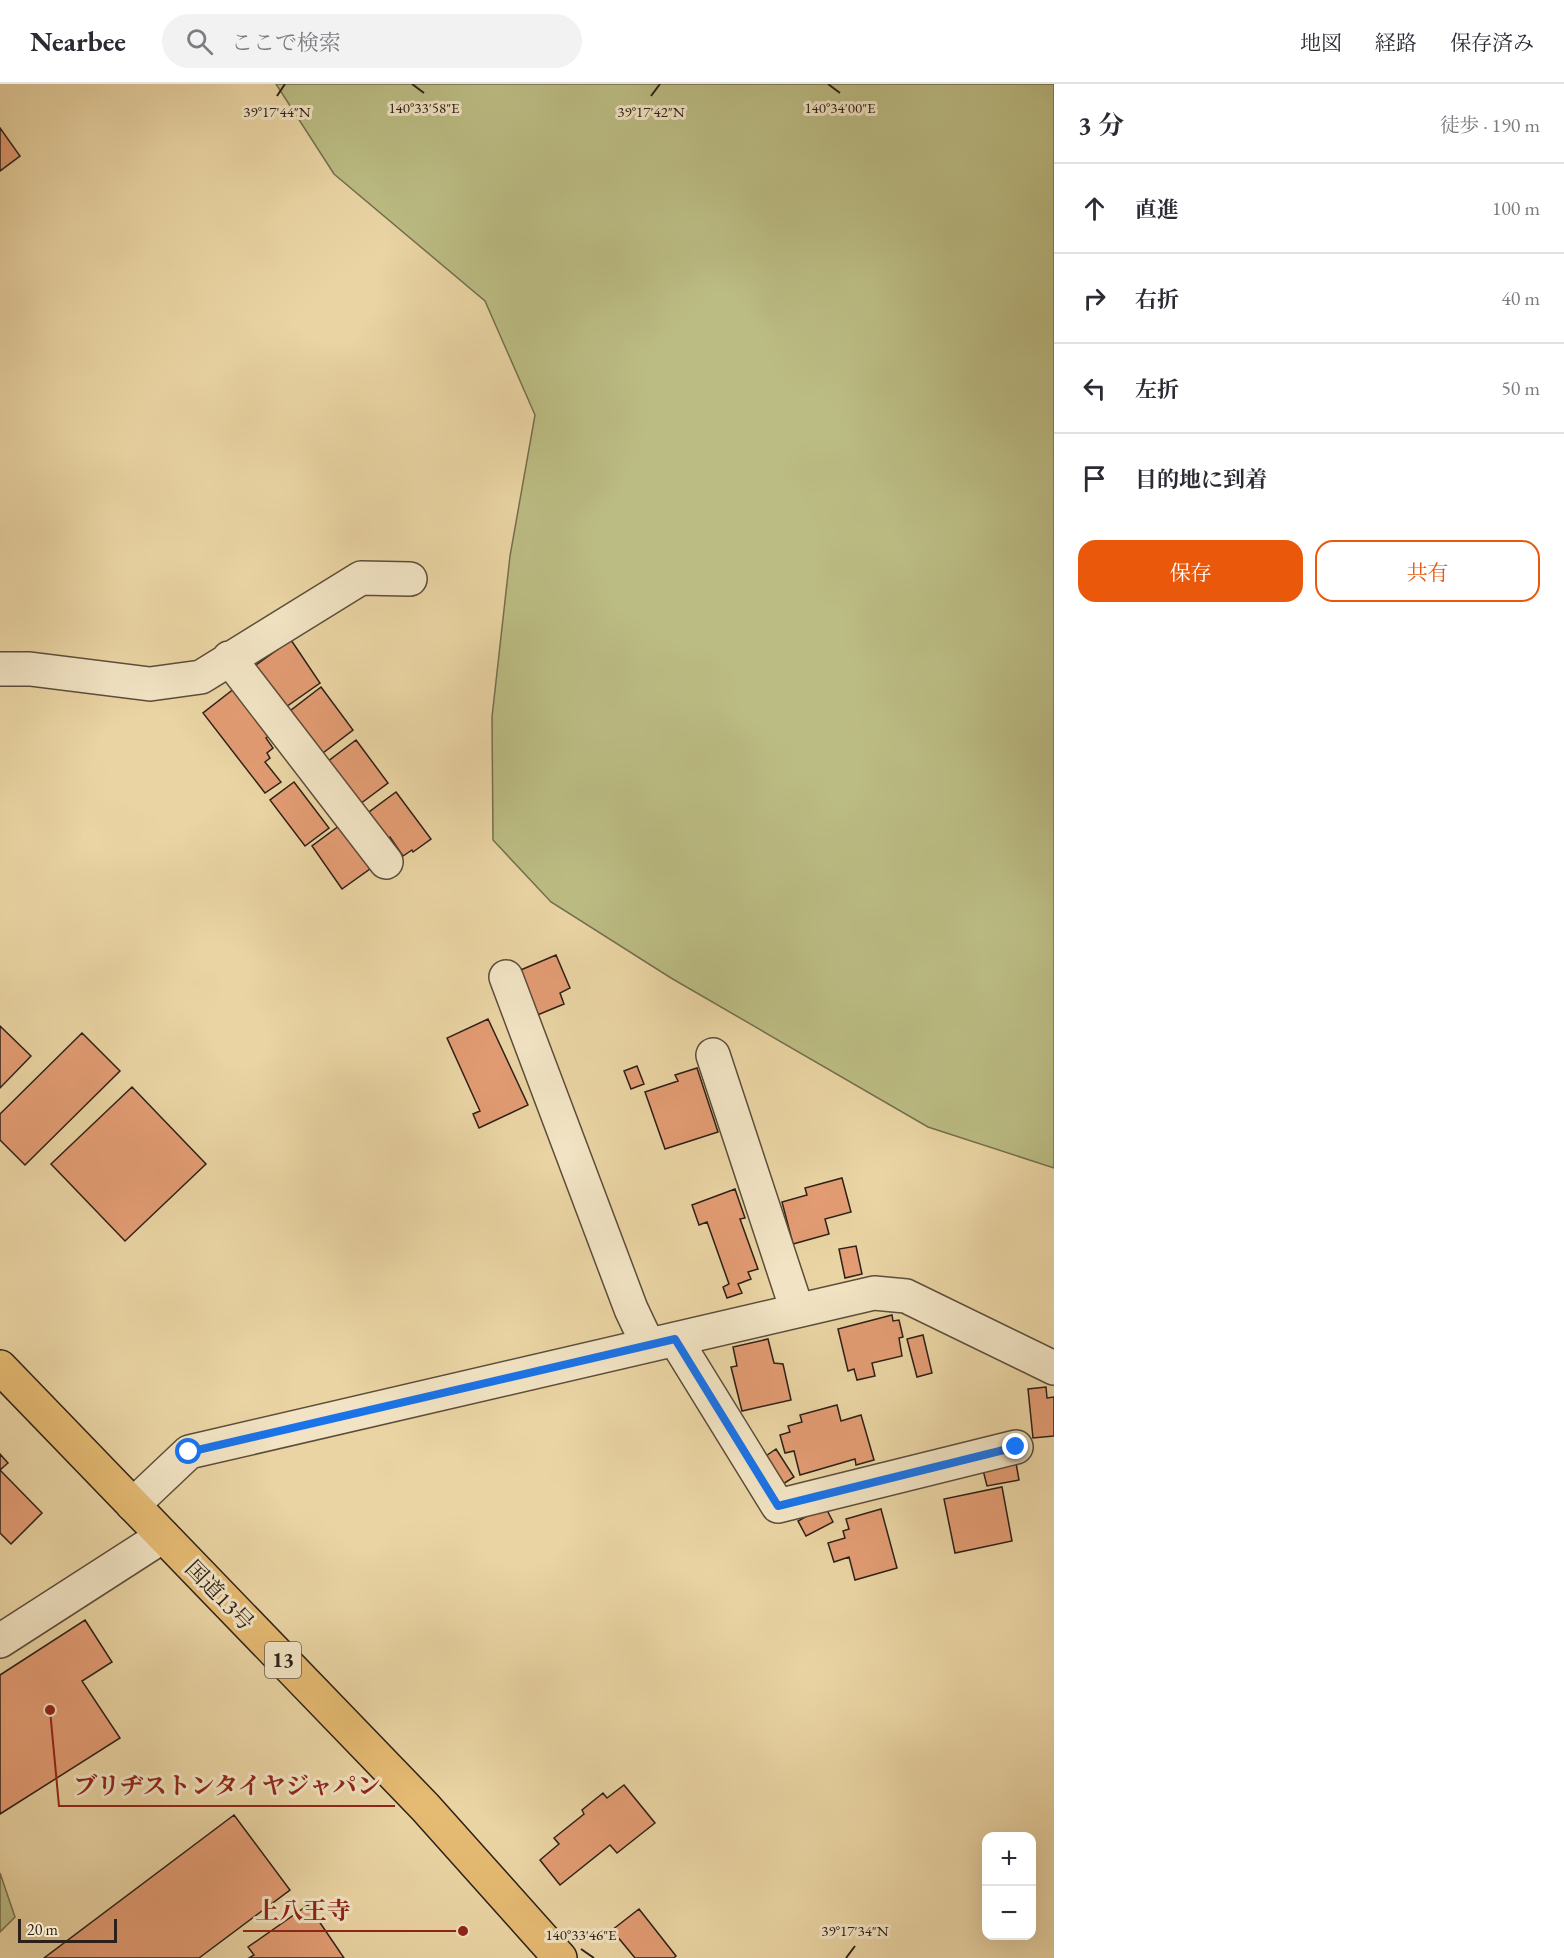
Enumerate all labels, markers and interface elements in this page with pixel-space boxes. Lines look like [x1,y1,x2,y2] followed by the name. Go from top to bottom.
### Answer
[162,14,582,68] search box
[30,23,126,59] text: Nearbee
[183,25,216,58] icon: search
[231,28,341,57] text: ここで検索
[1300,29,1342,56] text: 地図
[1375,29,1417,56] text: 経路
[1450,29,1534,56] text: 保存済み
[388,98,460,117] text: 140°33'58"E
[804,98,876,117] text: 140°34'00"E
[243,102,311,121] text: 39°17'44"N
[617,102,685,121] text: 39°17'42"N
[1078,108,1124,142] text: 3 分
[1440,112,1540,138] text: 徒歩 · 190 m
[1078,192,1111,225] icon: ahead
[1135,195,1179,224] text: 直進
[1492,195,1540,221] text: 100 m
[1078,282,1111,315] icon: right
[1135,285,1179,314] text: 右折
[1501,285,1540,311] text: 40 m
[1078,372,1111,405] icon: left
[1135,375,1179,404] text: 左折
[1501,375,1540,401] text: 50 m
[1078,462,1111,495] icon: arrive
[1135,465,1267,494] text: 目的地に到着
[1078,540,1303,602] button: 保存
[1315,540,1540,602] button: 共有
[1002,1433,1028,1459] route end
[175,1438,201,1464] route start
[179,1554,260,1637] street label: 国道13号
[265,1642,301,1678] road number: 13
[59,1764,395,1806] callout: ブリヂストンタイヤジャパン
[73,1770,381,1801] text: ブリヂストンタイヤジャパン
[982,1832,1036,1940] map controls
[982,1832,1036,1886] button: +
[982,1886,1036,1940] button: −
[243,1889,363,1931] callout: 上八王寺
[255,1895,351,1926] text: 上八王寺
[18,1916,117,1944] scale bar
[27,1919,58,1940] text: 20 m
[821,1921,889,1940] text: 39°17'34"N
[545,1925,617,1944] text: 140°33'46"E

